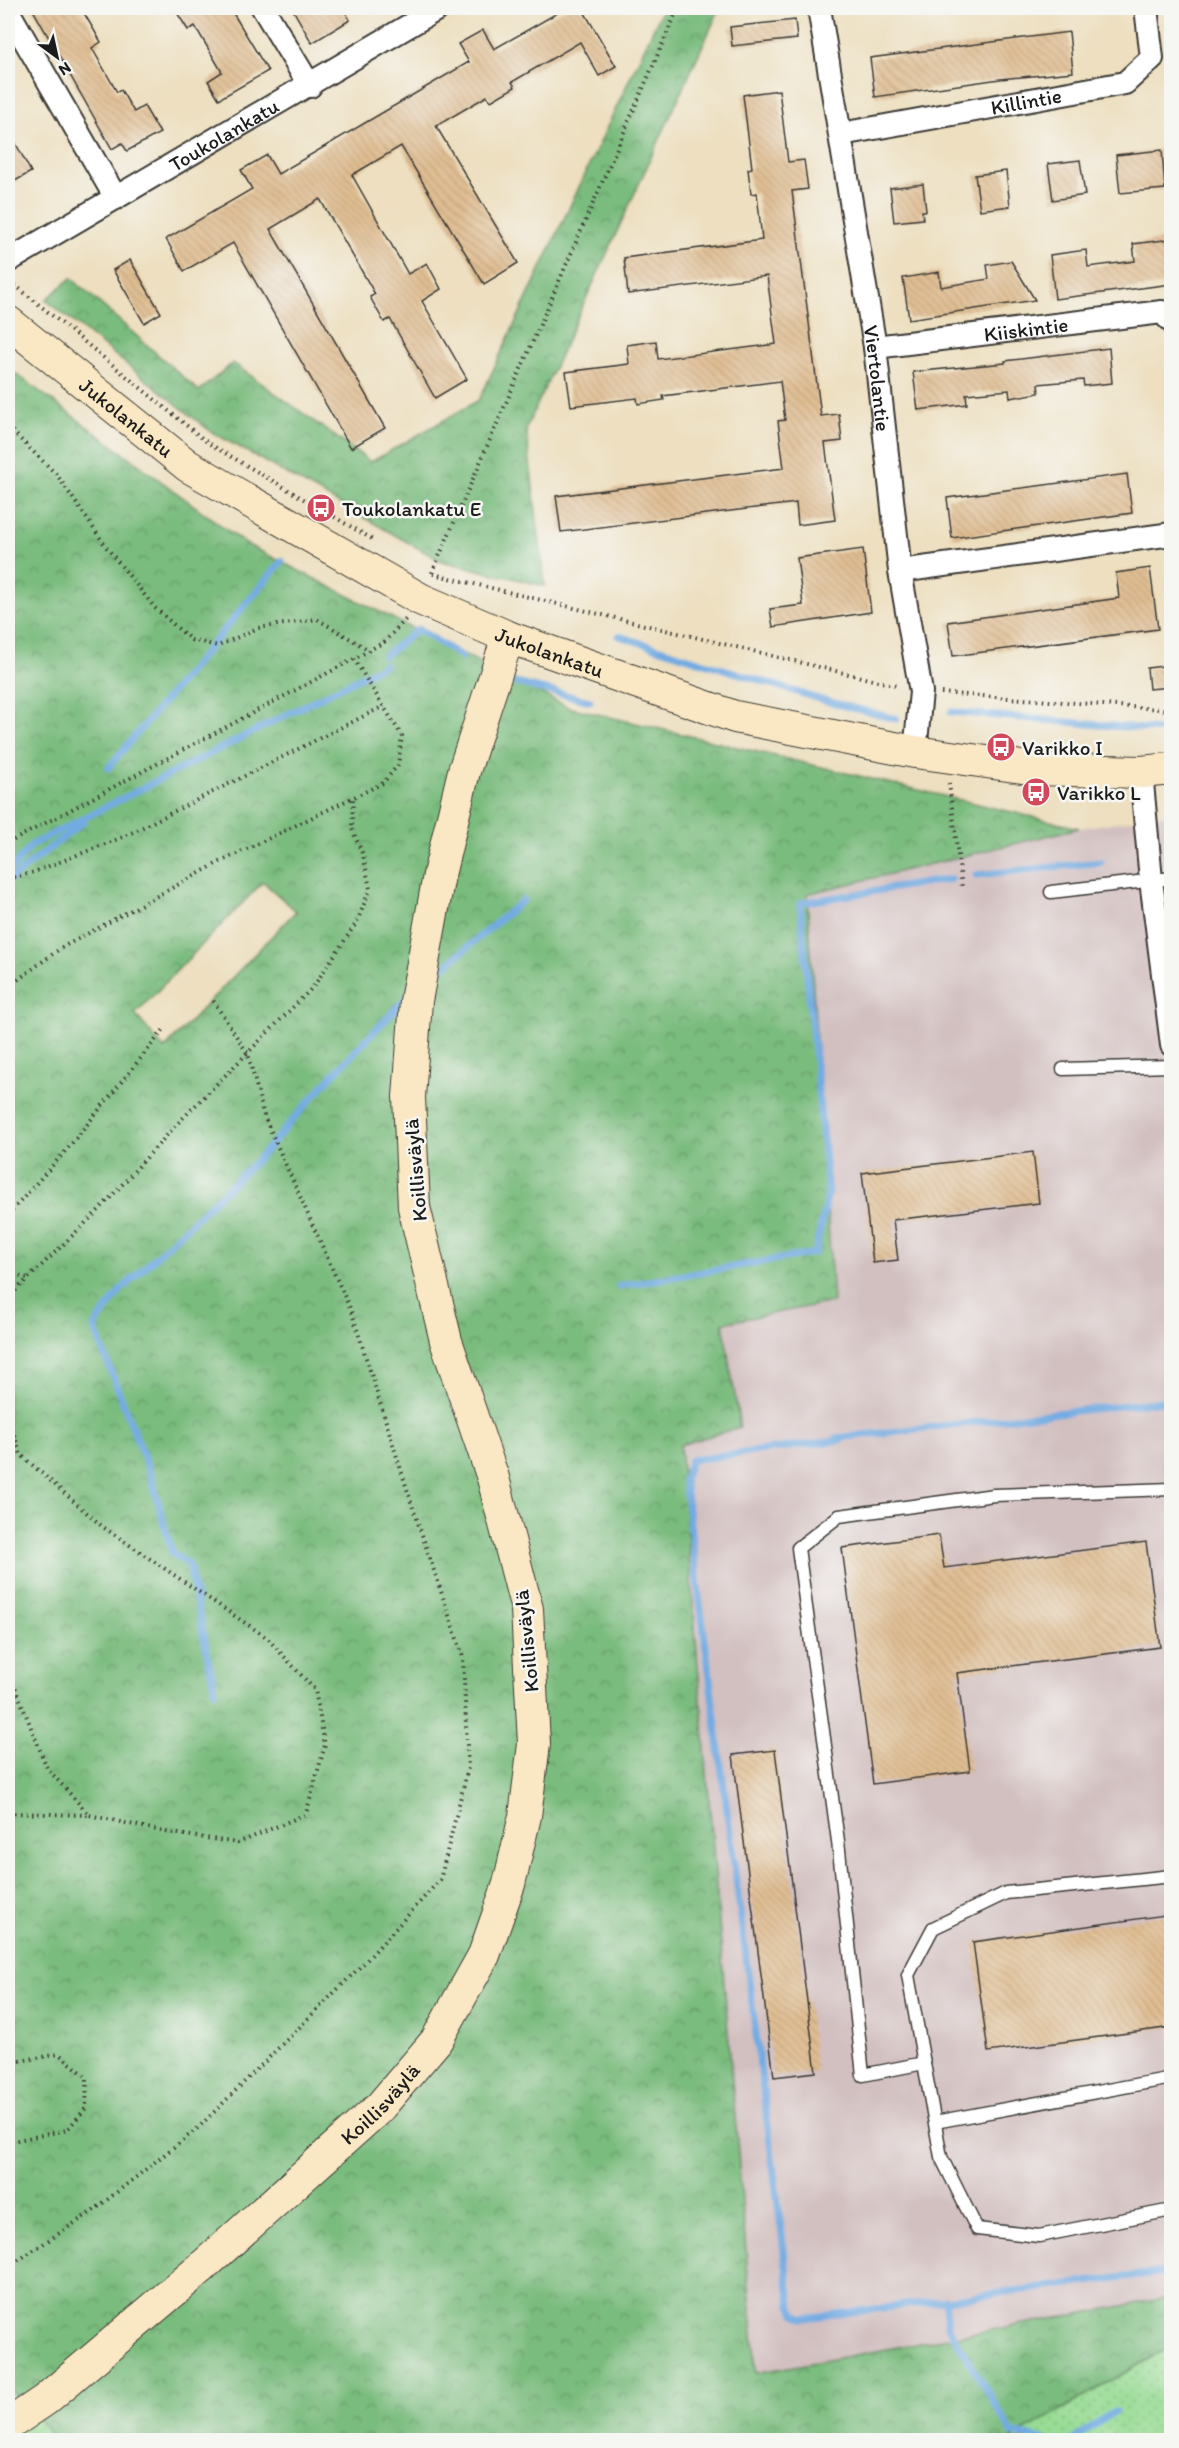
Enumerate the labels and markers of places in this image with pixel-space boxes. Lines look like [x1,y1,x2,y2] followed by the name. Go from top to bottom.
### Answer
[305,492,337,524] bus stop icon: Toukolankatu E
[342,496,481,521] place label: Toukolankatu E
[985,731,1017,763] bus stop icon: Varikko I
[1022,735,1103,760] place label: Varikko I
[1020,776,1052,808] bus stop icon: Varikko L
[1057,780,1141,805] place label: Varikko L

